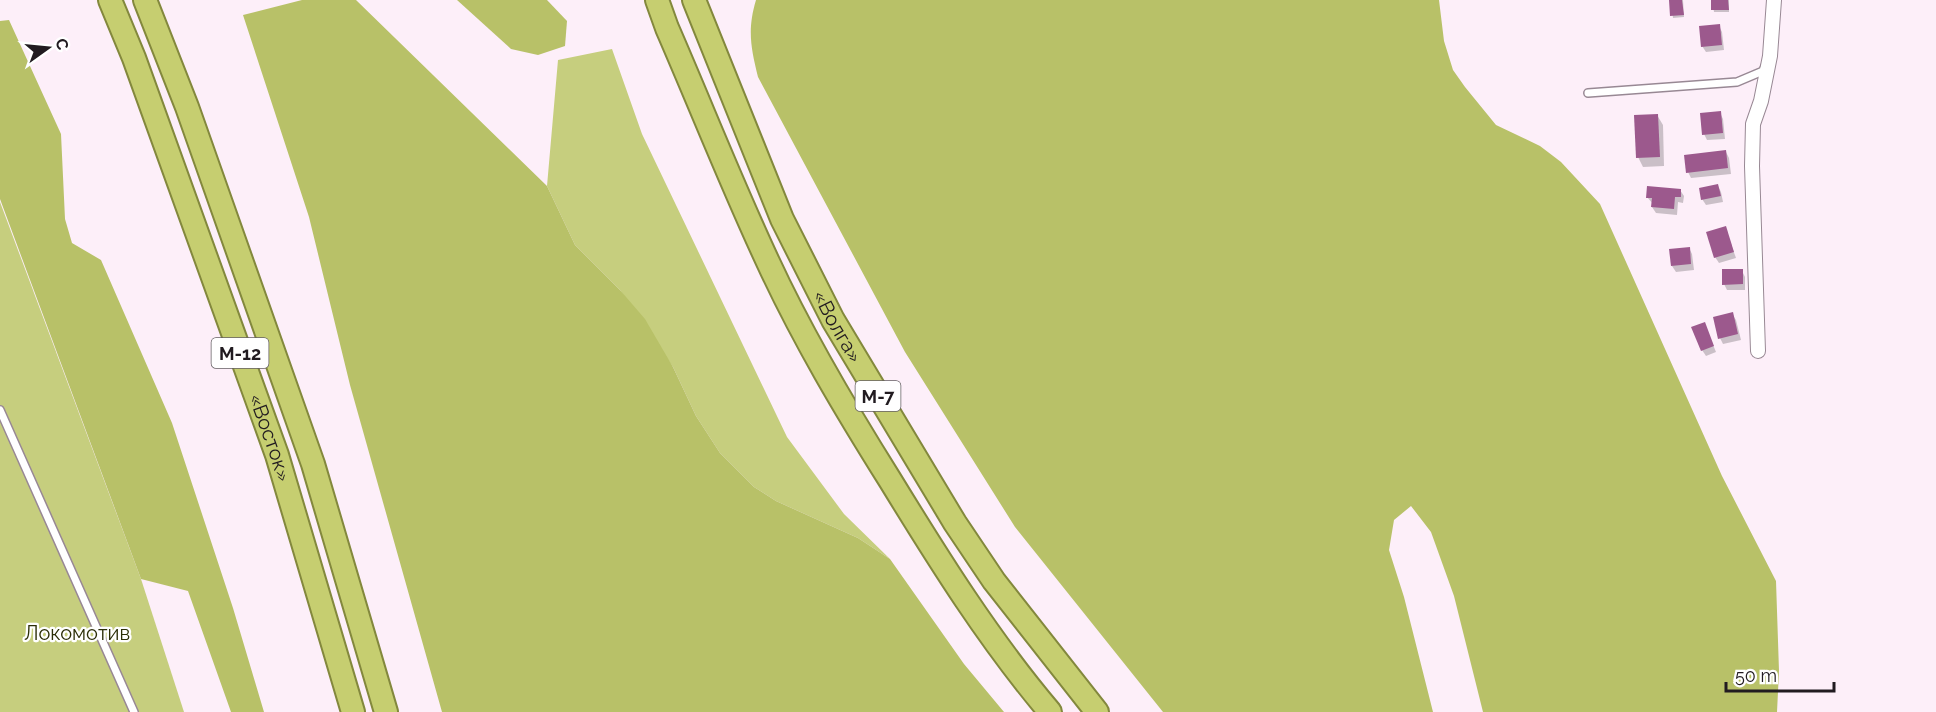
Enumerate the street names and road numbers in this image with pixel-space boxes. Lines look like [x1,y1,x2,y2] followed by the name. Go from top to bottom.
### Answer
[808,287,868,367] street label: «Волга»
[212,338,268,368] road number: М-12
[856,381,900,411] road number: М-7
[244,390,296,484] street label: «Восток»

